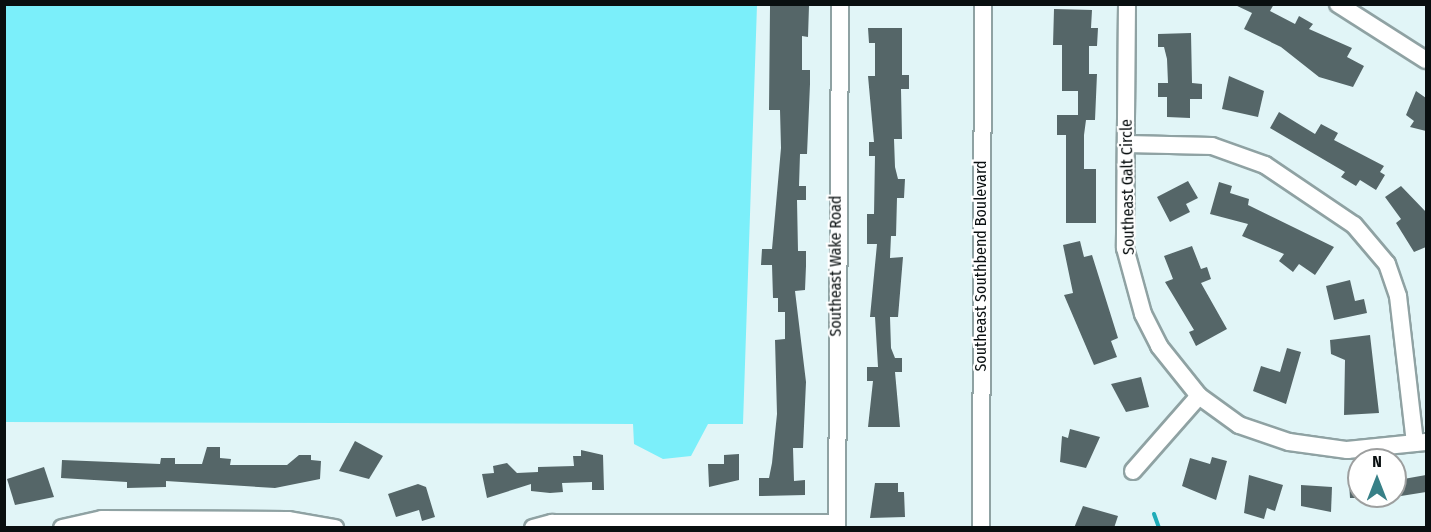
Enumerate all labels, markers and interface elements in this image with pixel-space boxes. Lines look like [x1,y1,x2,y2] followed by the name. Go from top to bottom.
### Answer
[1117,119,1139,255] street label: Southeast Galt Circle
[971,160,991,372] street label: Southeast Southbend Boulevard
[826,195,846,337] street label: Southeast Wake Road
[1347,448,1407,508] north arrow
[1372,452,1382,471] text: N

